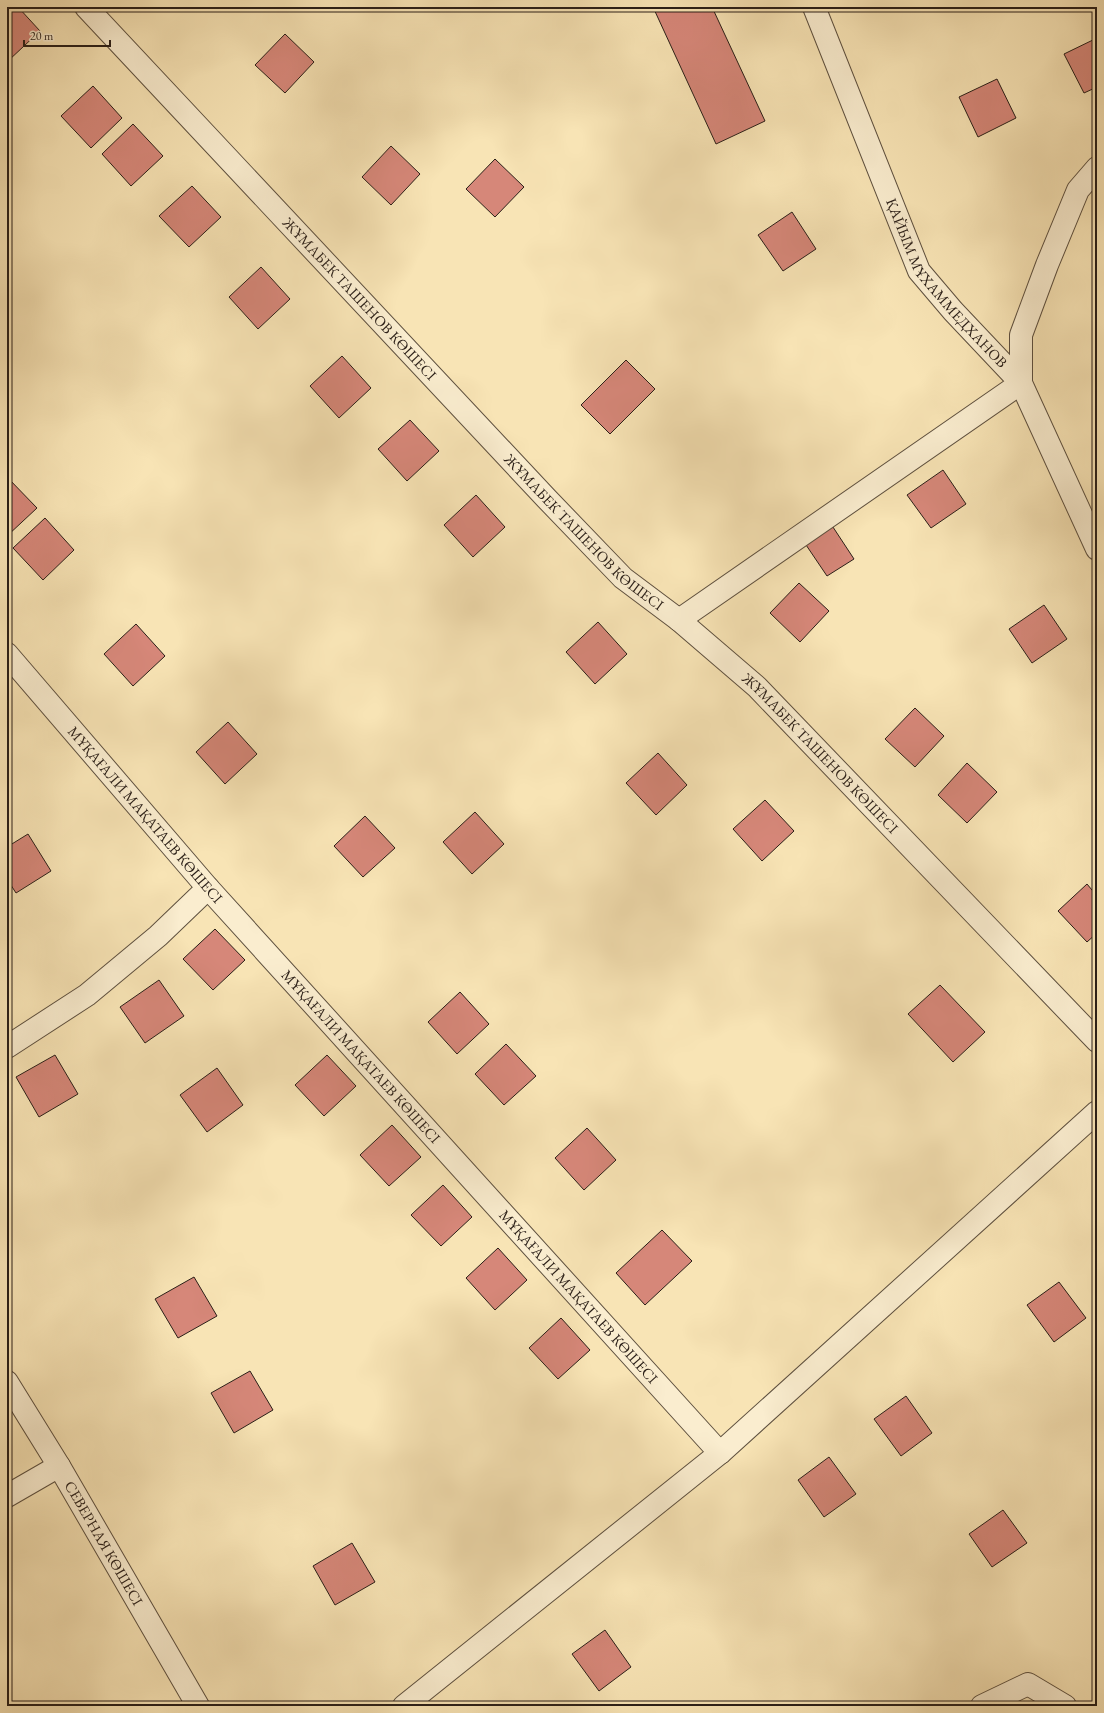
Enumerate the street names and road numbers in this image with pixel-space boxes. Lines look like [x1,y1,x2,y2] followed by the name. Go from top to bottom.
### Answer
[882,195,1012,372] street label: ҚАЙЫМ МҰХАММЕДХАНОВ
[278,212,441,384] street label: ЖҰМАБЕК ТАШЕНОВ КӨШЕСІ
[500,449,668,614] street label: ЖҰМАБЕК ТАШЕНОВ КӨШЕСІ
[738,668,902,837] street label: ЖҰМАБЕК ТАШЕНОВ КӨШЕСІ
[64,722,227,907] street label: МҰҚАҒАЛИ МАҚАТАЕВ КӨШЕСІ
[278,965,445,1147] street label: МҰҚАҒАЛИ МАҚАТАЕВ КӨШЕСІ
[495,1206,662,1387] street label: МҰҚАҒАЛИ МАҚАТАЕВ КӨШЕСІ
[61,1477,148,1609] street label: СЕВЕРНАЯ КӨШЕСІ

